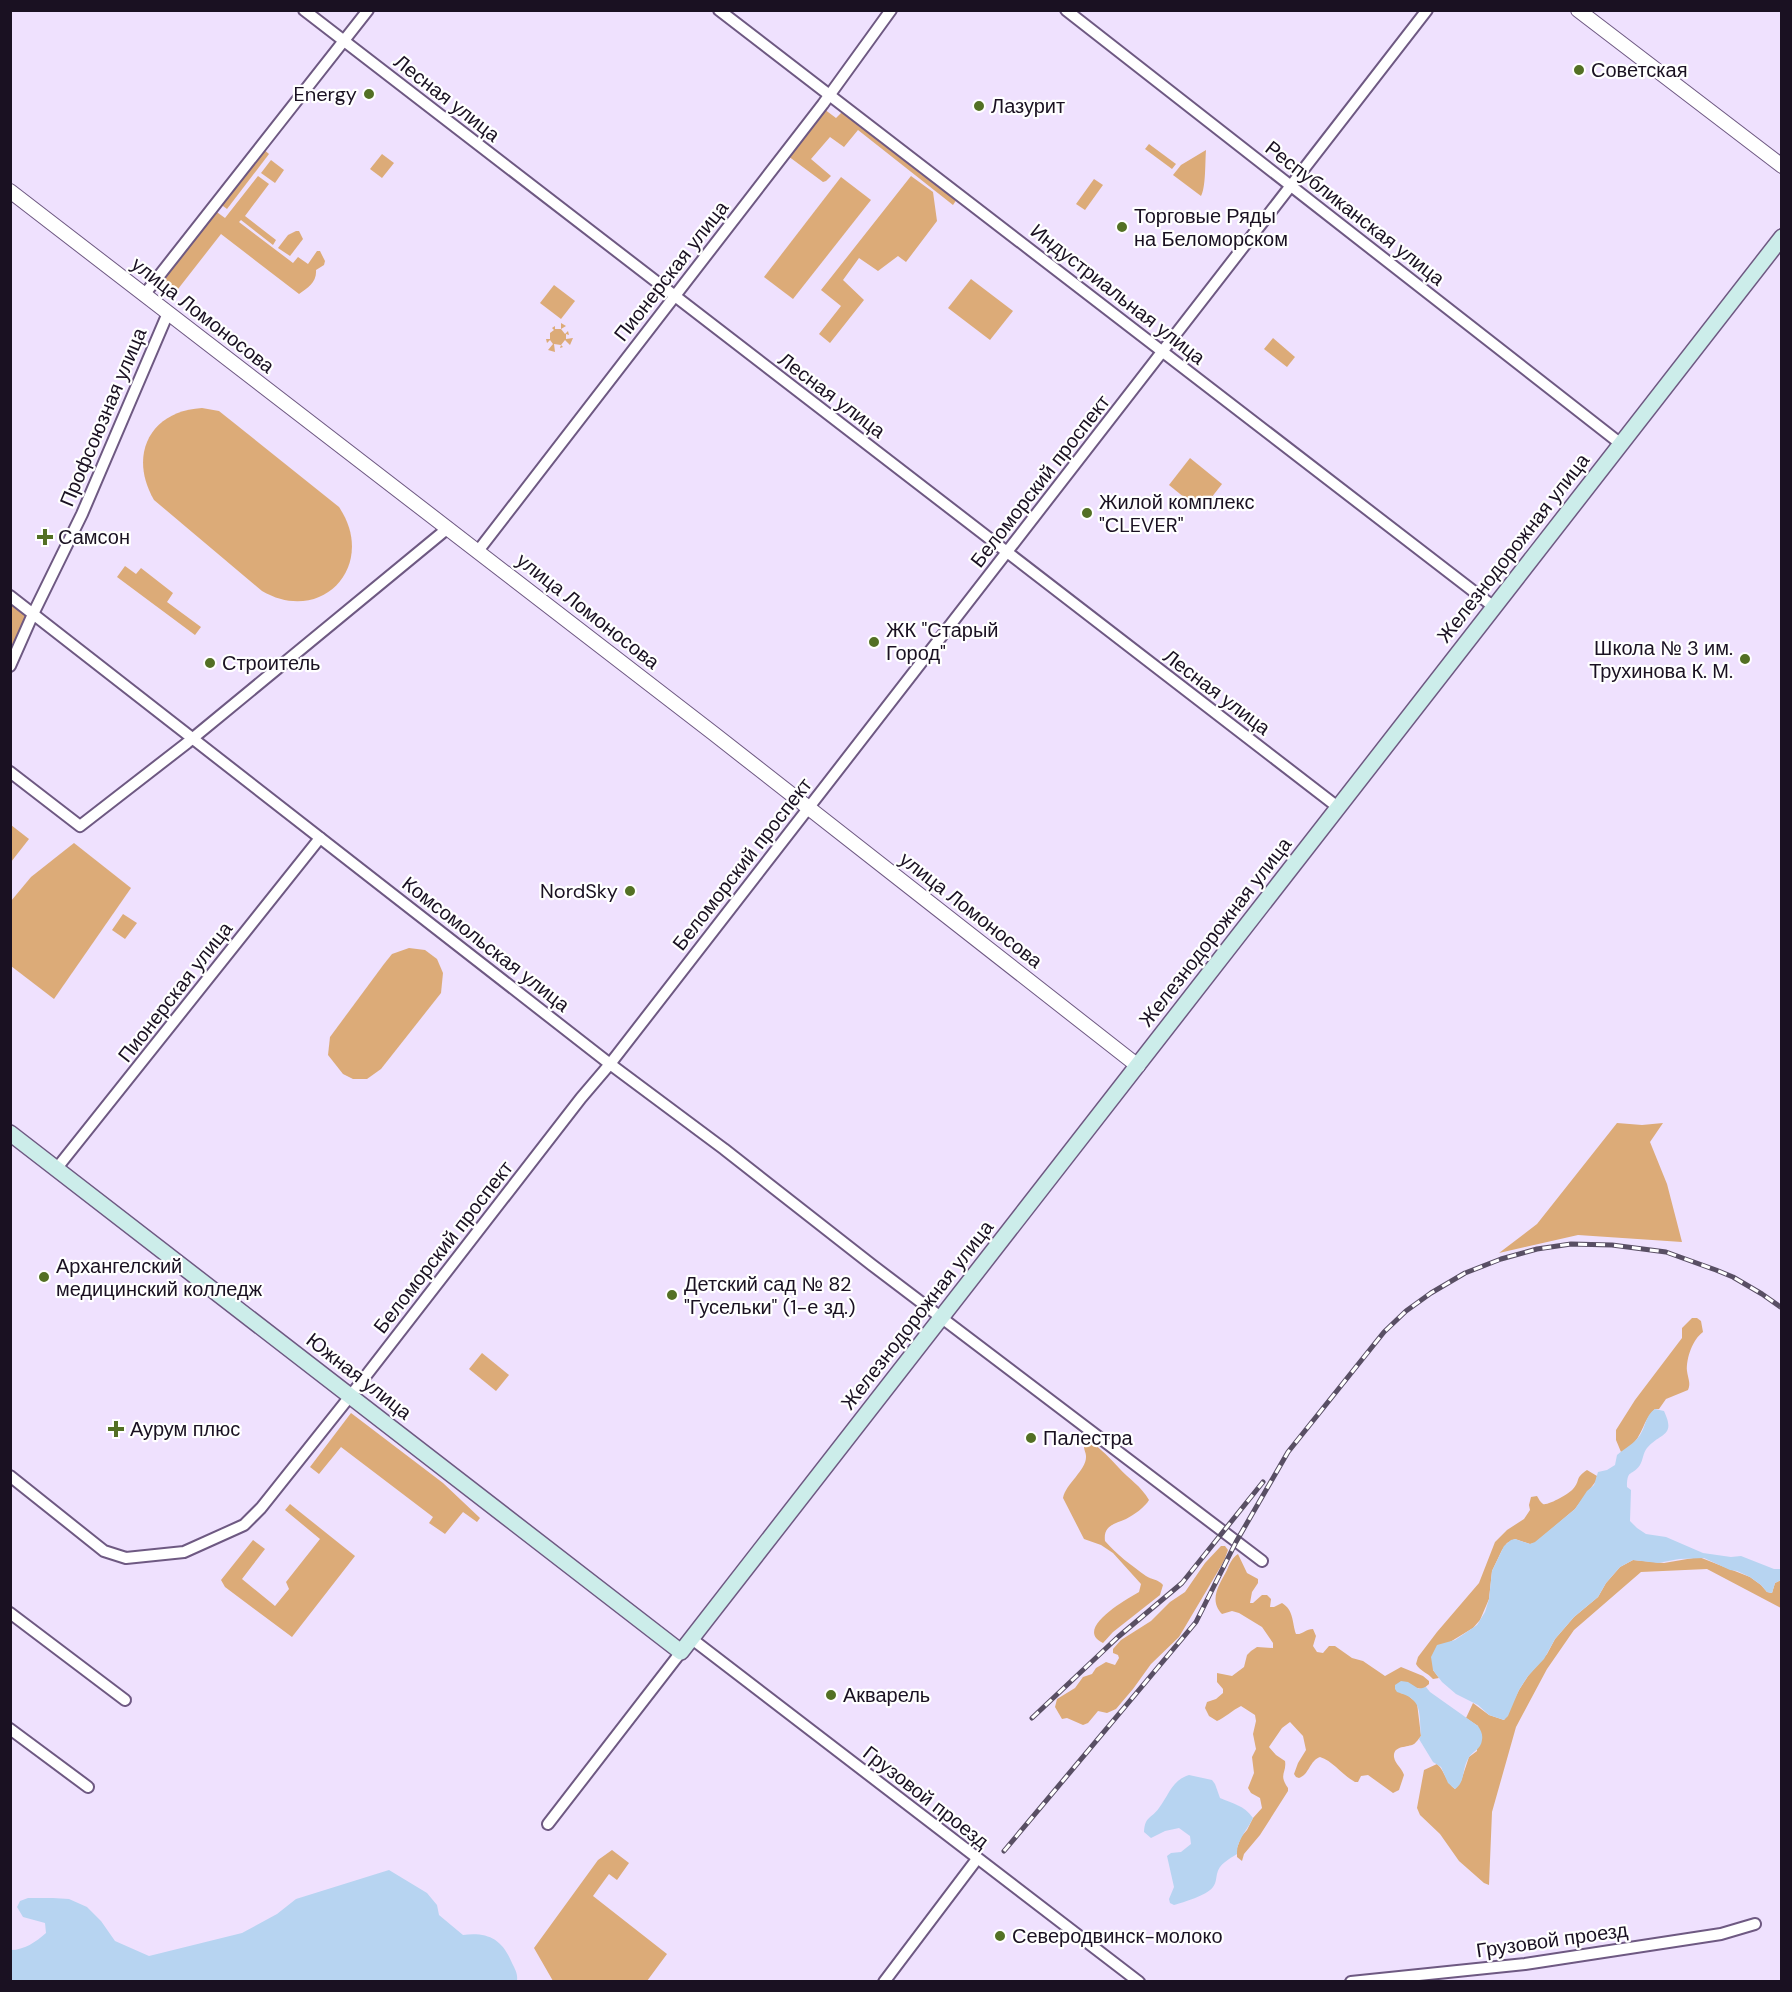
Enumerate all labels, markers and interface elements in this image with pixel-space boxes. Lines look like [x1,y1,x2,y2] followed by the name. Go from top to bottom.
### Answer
[389,48,506,148] street label: Лесная улица
[1591,57,1688,83] place label: Советская
[1572,63,1586,77] marker: Советская
[293,81,357,107] place label: Energy
[362,87,376,101] marker: Energy
[991,93,1065,119] place label: Лазурит
[972,99,986,113] marker: Лазурит
[1260,135,1451,292] street label: Республиканская улица
[608,195,735,347] street label: Пионерская улица
[1134,203,1288,252] place label: Торговые Ряды на Беломорском
[1025,218,1211,371] street label: Индустриальная улица
[1115,220,1129,234] marker: Торговые Ряды на Беломорском
[126,251,280,379] street label: улица Ломоносова
[54,323,153,510] street label: Профсоюзная улица
[773,346,891,444] street label: Лесная улица
[964,389,1116,573] street label: Беломорский проспект
[1431,447,1596,648] street label: Железнодорожная улица
[1099,489,1255,538] place label: Жилой комплекс "СLEVER"
[1080,506,1094,520] marker: Жилой комплекс "СLEVER"
[58,524,130,550] place label: Самсон
[36,528,54,546] marker: Самсон
[511,547,665,675] street label: улица Ломоносова
[886,617,998,666] place label: ЖК "Старый Город"
[867,635,881,649] marker: ЖК "Старый Город"
[1589,635,1733,684] place label: Школа № 3 им. Трухинова К. М.
[1158,643,1276,741] street label: Лесная улица
[222,650,321,676] place label: Строитель
[1738,652,1752,666] marker: Школа № 3 им. Трухинова К. М.
[203,656,217,670] marker: Строитель
[666,772,818,956] street label: Беломорский проспект
[1133,831,1298,1032] street label: Железнодорожная улица
[894,846,1048,974] street label: улица Ломоносова
[397,870,576,1018] street label: Комсомольская улица
[540,878,618,904] place label: NordSky
[623,884,637,898] marker: NordSky
[112,916,239,1068] street label: Пионерская улица
[367,1155,519,1339] street label: Беломорский проспект
[835,1214,1000,1415] street label: Железнодорожная улица
[56,1253,263,1302] place label: Архангелский медицинский колледж
[37,1270,51,1284] marker: Архангелский медицинский колледж
[684,1271,855,1320] place label: Детский сад № 82 "Гусельки" (1-е зд.)
[665,1288,679,1302] marker: Детский сад № 82 "Гусельки" (1-е зд.)
[301,1327,418,1426] street label: Южная улица
[130,1416,240,1442] place label: Аурум плюс
[107,1420,125,1438] marker: Аурум плюс
[1043,1425,1134,1451] place label: Палестра
[1024,1431,1038,1445] marker: Палестра
[843,1682,930,1708] place label: Акварель
[824,1688,838,1702] marker: Акварель
[858,1740,994,1854] street label: Грузовой проезд
[1475,1916,1630,1964] street label: Грузовой проезд
[1012,1923,1223,1949] place label: Северодвинск-молоко
[993,1929,1007,1943] marker: Северодвинск-молоко

